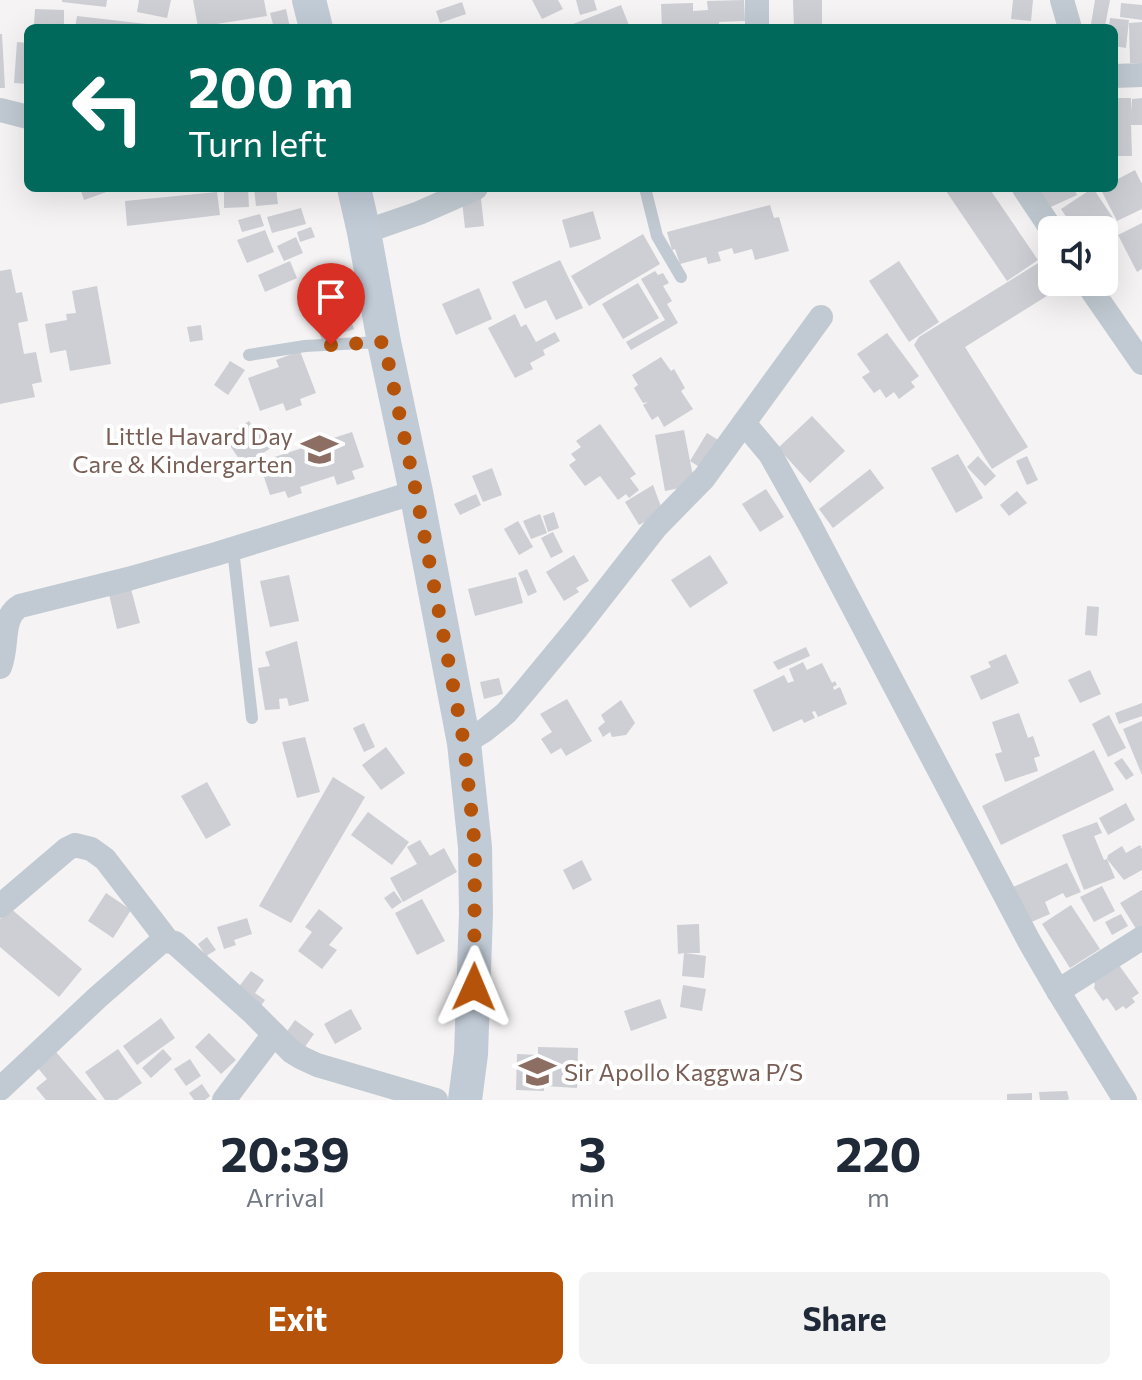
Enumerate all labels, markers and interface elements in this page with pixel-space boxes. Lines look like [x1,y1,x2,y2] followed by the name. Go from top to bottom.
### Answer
[188,51,354,120] text: 200 m
[56,56,160,160] icon: left
[188,120,327,164] text: Turn left
[1038,216,1118,296] map controls
[1038,216,1118,296] button: sound
[297,263,365,345] pin
[309,275,353,319] icon: arrive
[72,421,293,478] place label: Little Havard Day Care & Kindergarten
[300,430,338,468] school or university icon: Little Havard Day Care & Kindergarten
[432,945,516,1029] position arrow
[519,1052,557,1090] school or university icon: Sir Apollo Kaggwa P/S
[564,1057,803,1086] place label: Sir Apollo Kaggwa P/S
[221,1123,350,1182] text: 20:39
[578,1123,606,1182] text: 3
[835,1123,921,1182] text: 220
[246,1181,325,1212] text: Arrival
[570,1181,615,1212] text: min
[867,1181,890,1212] text: m
[32,1272,563,1364] button: Exit
[579,1272,1110,1364] button: Share

